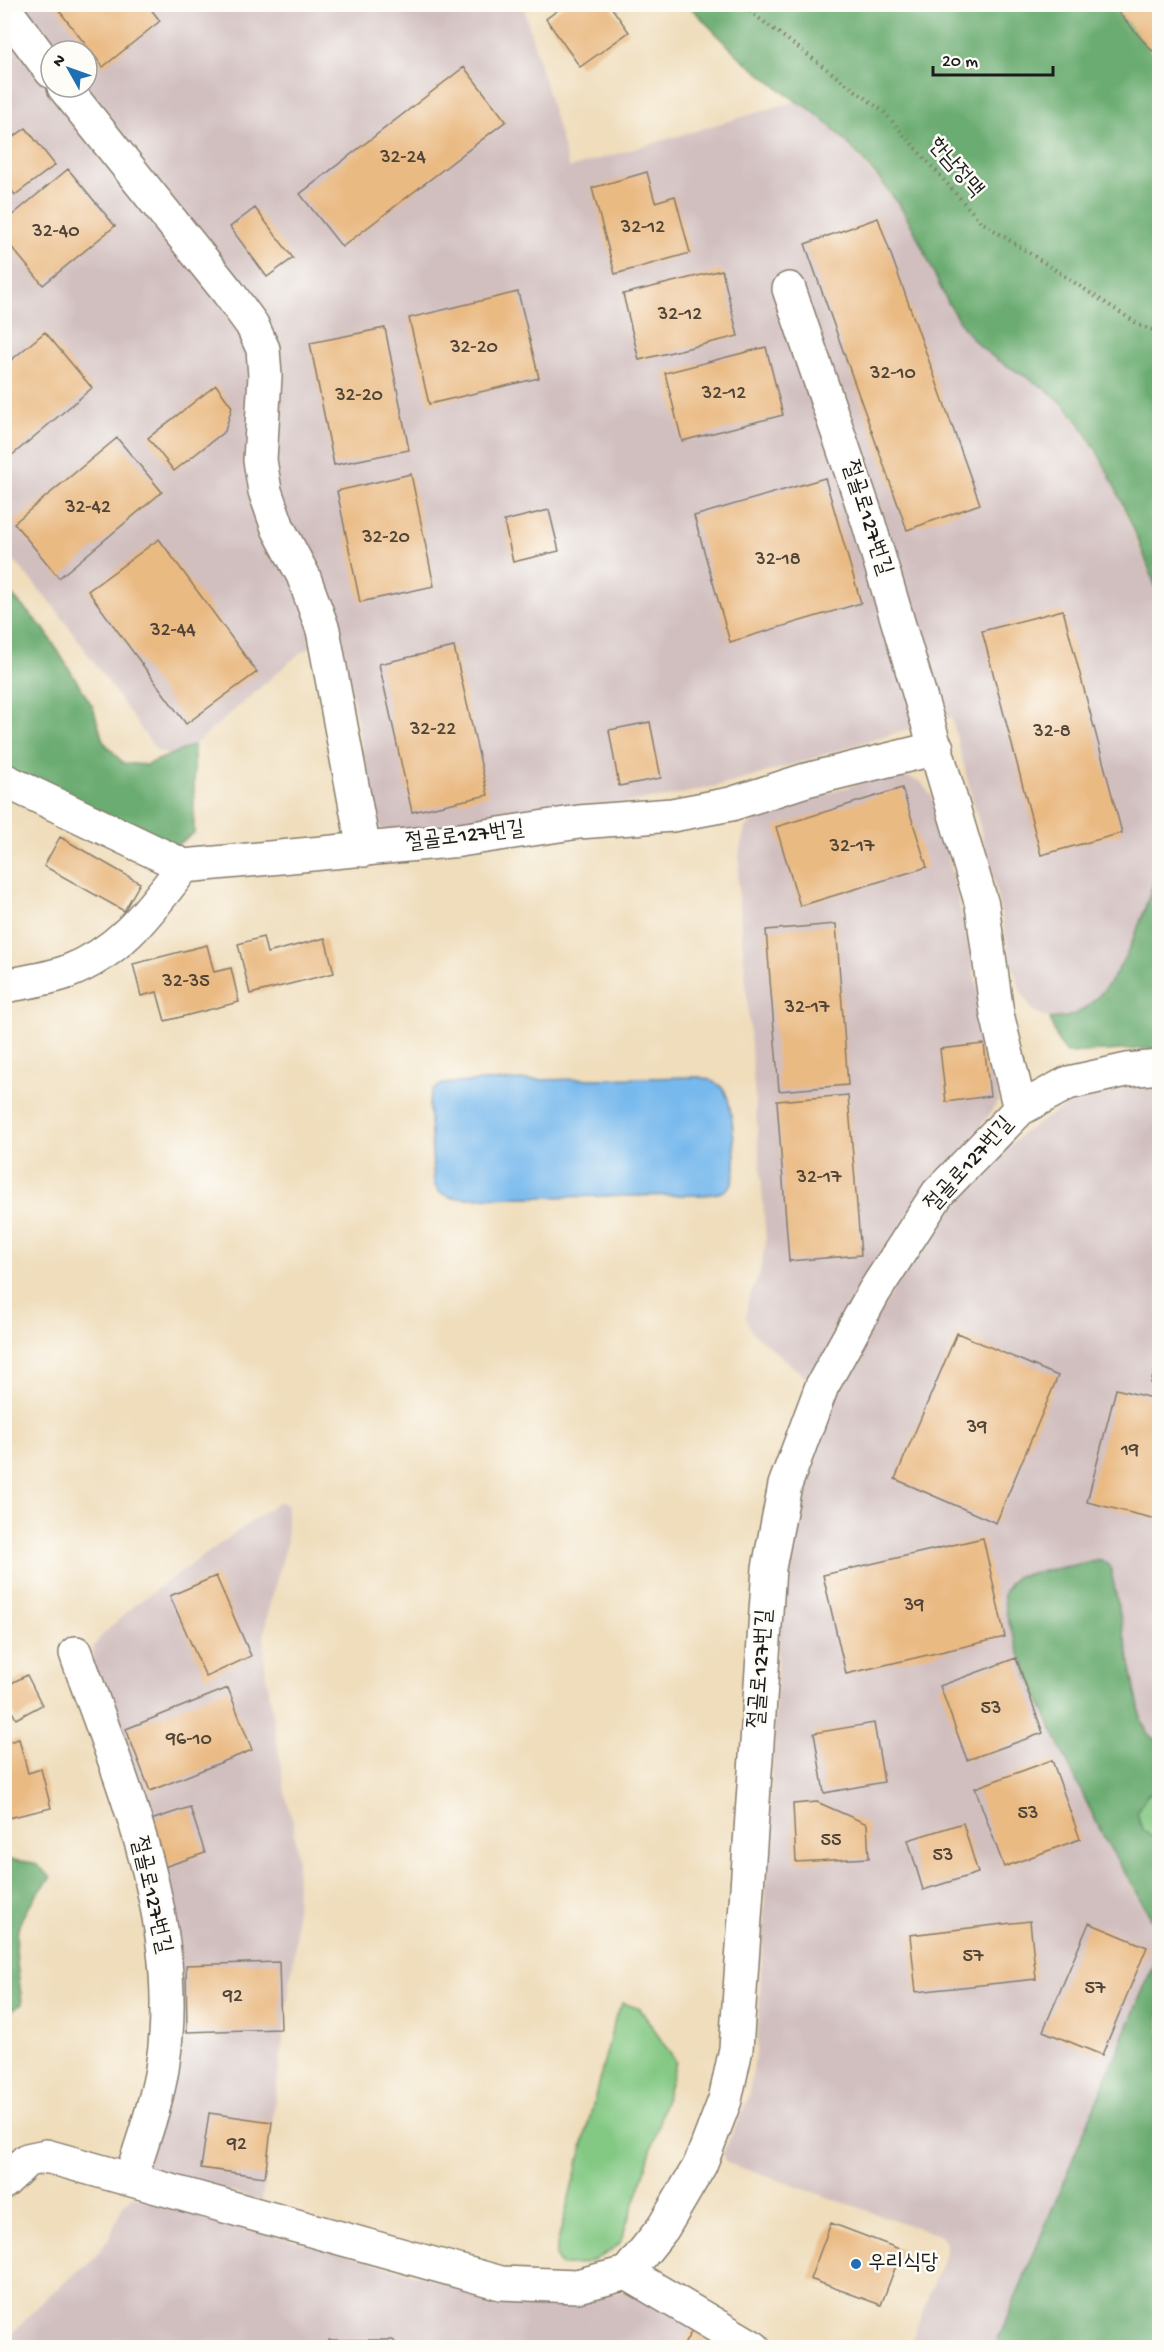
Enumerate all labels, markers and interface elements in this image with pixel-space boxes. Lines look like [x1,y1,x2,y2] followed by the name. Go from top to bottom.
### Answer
[39,39,99,99] north arrow
[933,39,1053,77] scale bar
[50,51,71,72] text: N
[942,52,978,73] text: 20 m
[922,133,988,203] street label: 한남정맥
[379,147,426,170] house number: 32-24
[620,217,665,240] house number: 32-12
[31,221,80,244] house number: 32-40
[657,304,702,327] house number: 32-12
[449,337,498,360] house number: 32-20
[869,363,916,386] house number: 32-10
[701,383,746,406] house number: 32-12
[334,385,383,408] house number: 32-20
[835,457,897,579] street label: 절골로127번길
[64,497,111,520] house number: 32-42
[361,527,410,550] house number: 32-20
[754,549,801,572] house number: 32-18
[149,620,196,643] house number: 32-44
[409,719,456,742] house number: 32-22
[1032,721,1071,744] house number: 32-8
[404,817,526,857] street label: 절골로127번길
[829,836,875,859] house number: 32-17
[161,971,210,994] house number: 32-35
[784,997,830,1020] house number: 32-17
[920,1112,1020,1218] street label: 절골로127번길
[796,1167,842,1190] house number: 32-17
[966,1417,987,1440] house number: 39
[1120,1440,1139,1463] house number: 19
[903,1595,924,1618] house number: 39
[745,1608,779,1730] street label: 절골로127번길
[981,1698,1001,1721] house number: 53
[165,1729,212,1752] house number: 96-10
[1018,1803,1038,1826] house number: 53
[820,1830,842,1853] house number: 55
[124,1834,176,1956] street label: 절골로127번길
[933,1845,953,1868] house number: 53
[963,1946,984,1969] house number: 57
[1085,1978,1106,2001] house number: 57
[222,1986,243,2009] house number: 92
[226,2134,247,2157] house number: 92
[868,2251,939,2277] place label: 우리식당
[849,2257,863,2271] marker: 우리식당

